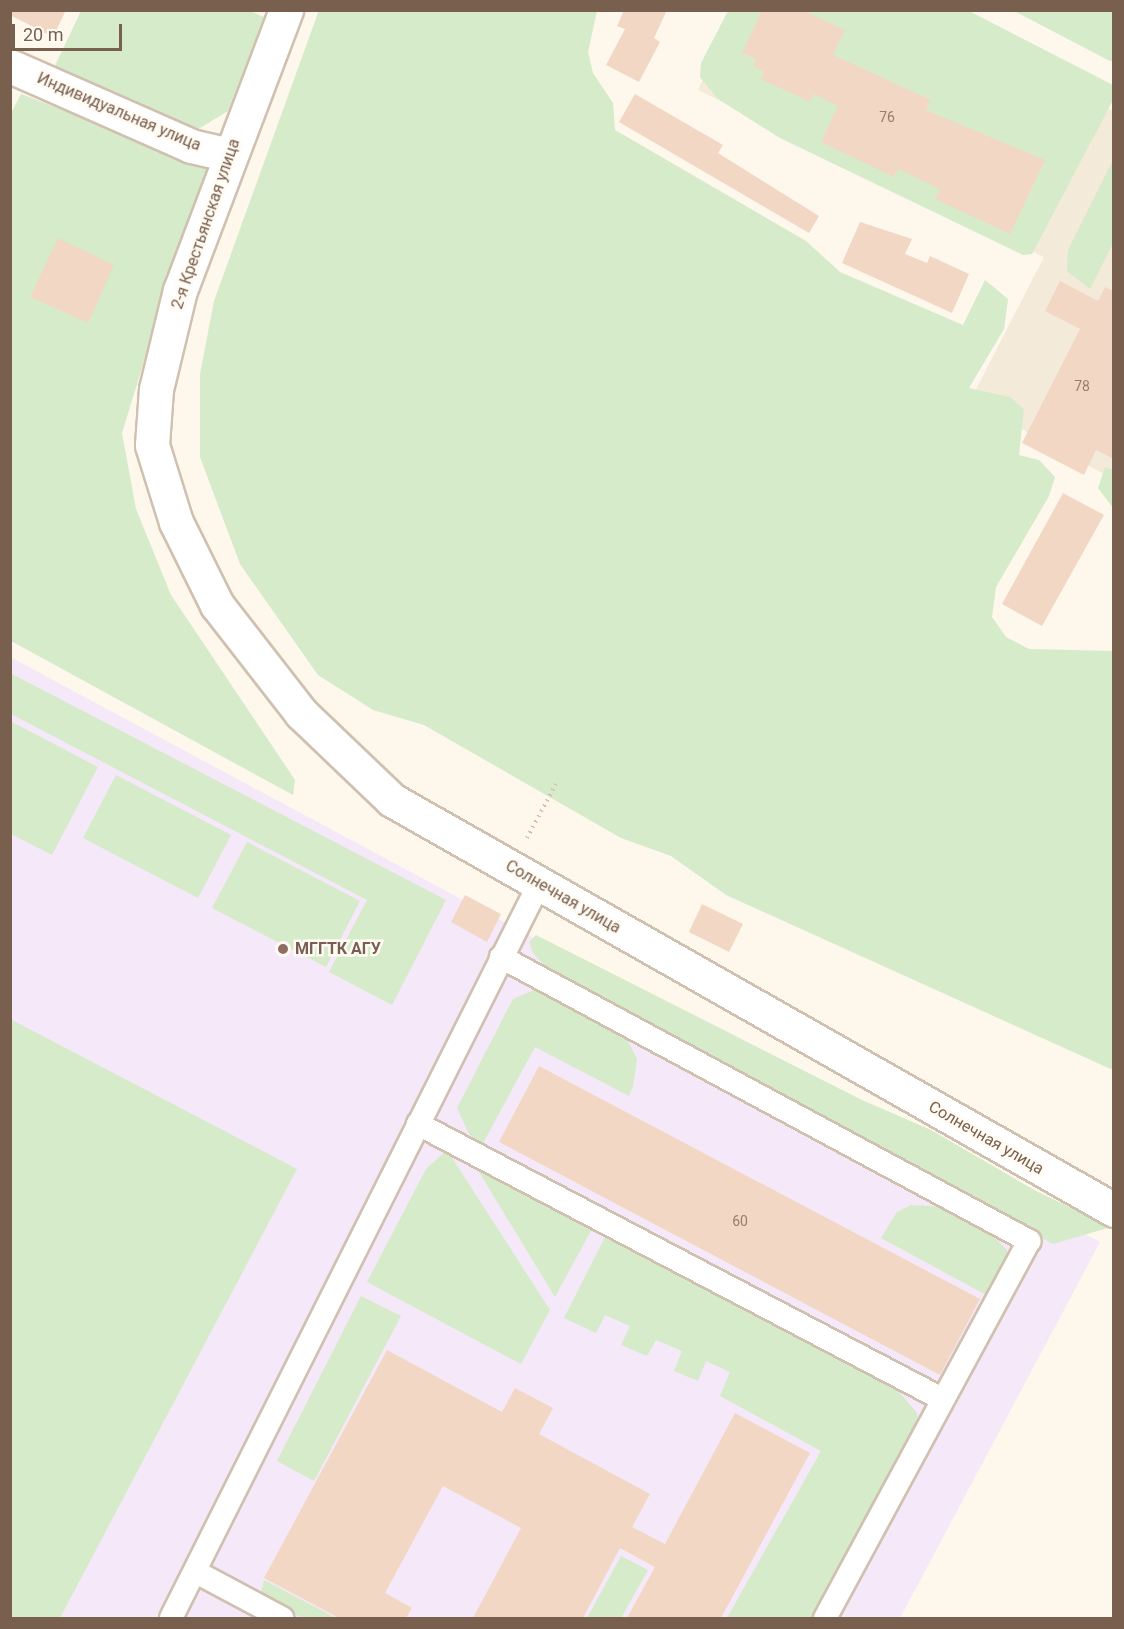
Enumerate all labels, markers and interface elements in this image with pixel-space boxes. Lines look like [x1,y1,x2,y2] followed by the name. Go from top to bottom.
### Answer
[15,12,124,50] scale bar
[23,24,63,45] text: 20 m
[34,69,204,155] street label: Индивидуальная улица
[879,109,895,125] house number: 76
[168,136,244,312] street label: 2-я Крестьянская улица
[1074,378,1090,394] house number: 78
[502,856,624,938] street label: Солнечная улица
[295,939,381,959] place label: МГГТК АГУ
[276,942,290,956] marker: МГГТК АГУ
[925,1097,1047,1179] street label: Солнечная улица
[732,1213,748,1229] house number: 60

